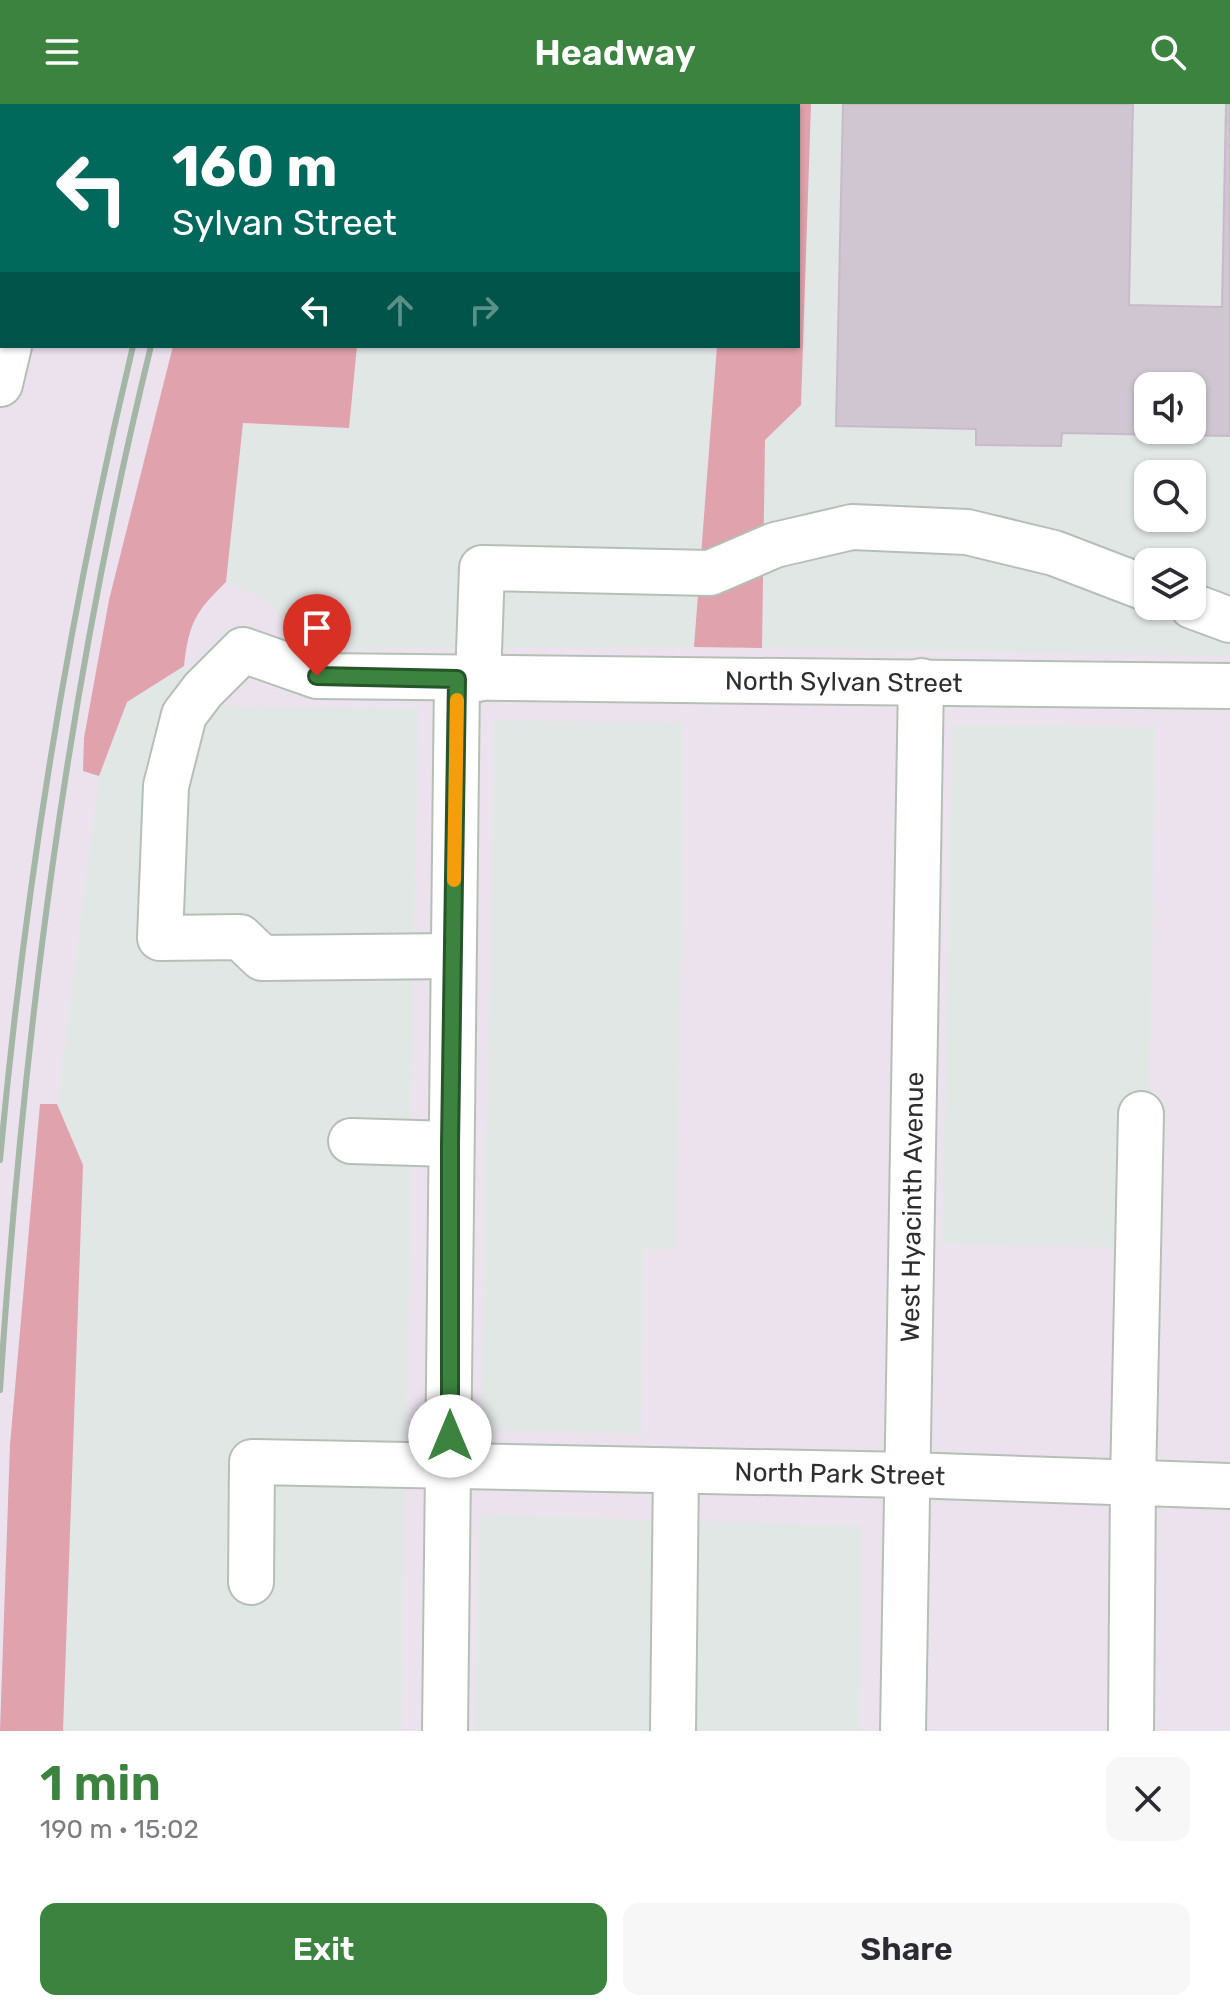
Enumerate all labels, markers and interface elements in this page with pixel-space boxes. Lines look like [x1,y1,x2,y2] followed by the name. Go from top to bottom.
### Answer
[40,30,84,74] icon: menu
[1146,30,1190,74] icon: search
[534,31,696,74] text: Headway
[172,134,338,200] text: 160 m
[40,136,144,240] icon: left
[172,201,397,244] text: Sylvan Street
[294,288,338,332] icon: left
[378,288,422,332] icon: ahead
[462,288,506,332] icon: right
[1134,372,1206,620] map controls
[1134,372,1206,444] button: sound
[1134,460,1206,532] button: search
[1134,548,1206,620] button: layers
[283,594,351,676] pin
[295,606,339,650] icon: arrive
[725,665,963,699] street label: North Sylvan Street
[895,1072,930,1343] street label: West Hyacinth Avenue
[408,1394,492,1478] position arrow
[734,1457,946,1492] street label: North Park Street
[40,1755,161,1812] text: 1 min
[1106,1757,1190,1841] button: close
[40,1814,199,1845] text: 190 m · 15:02
[40,1903,607,1995] button: Exit
[623,1903,1190,1995] button: Share

